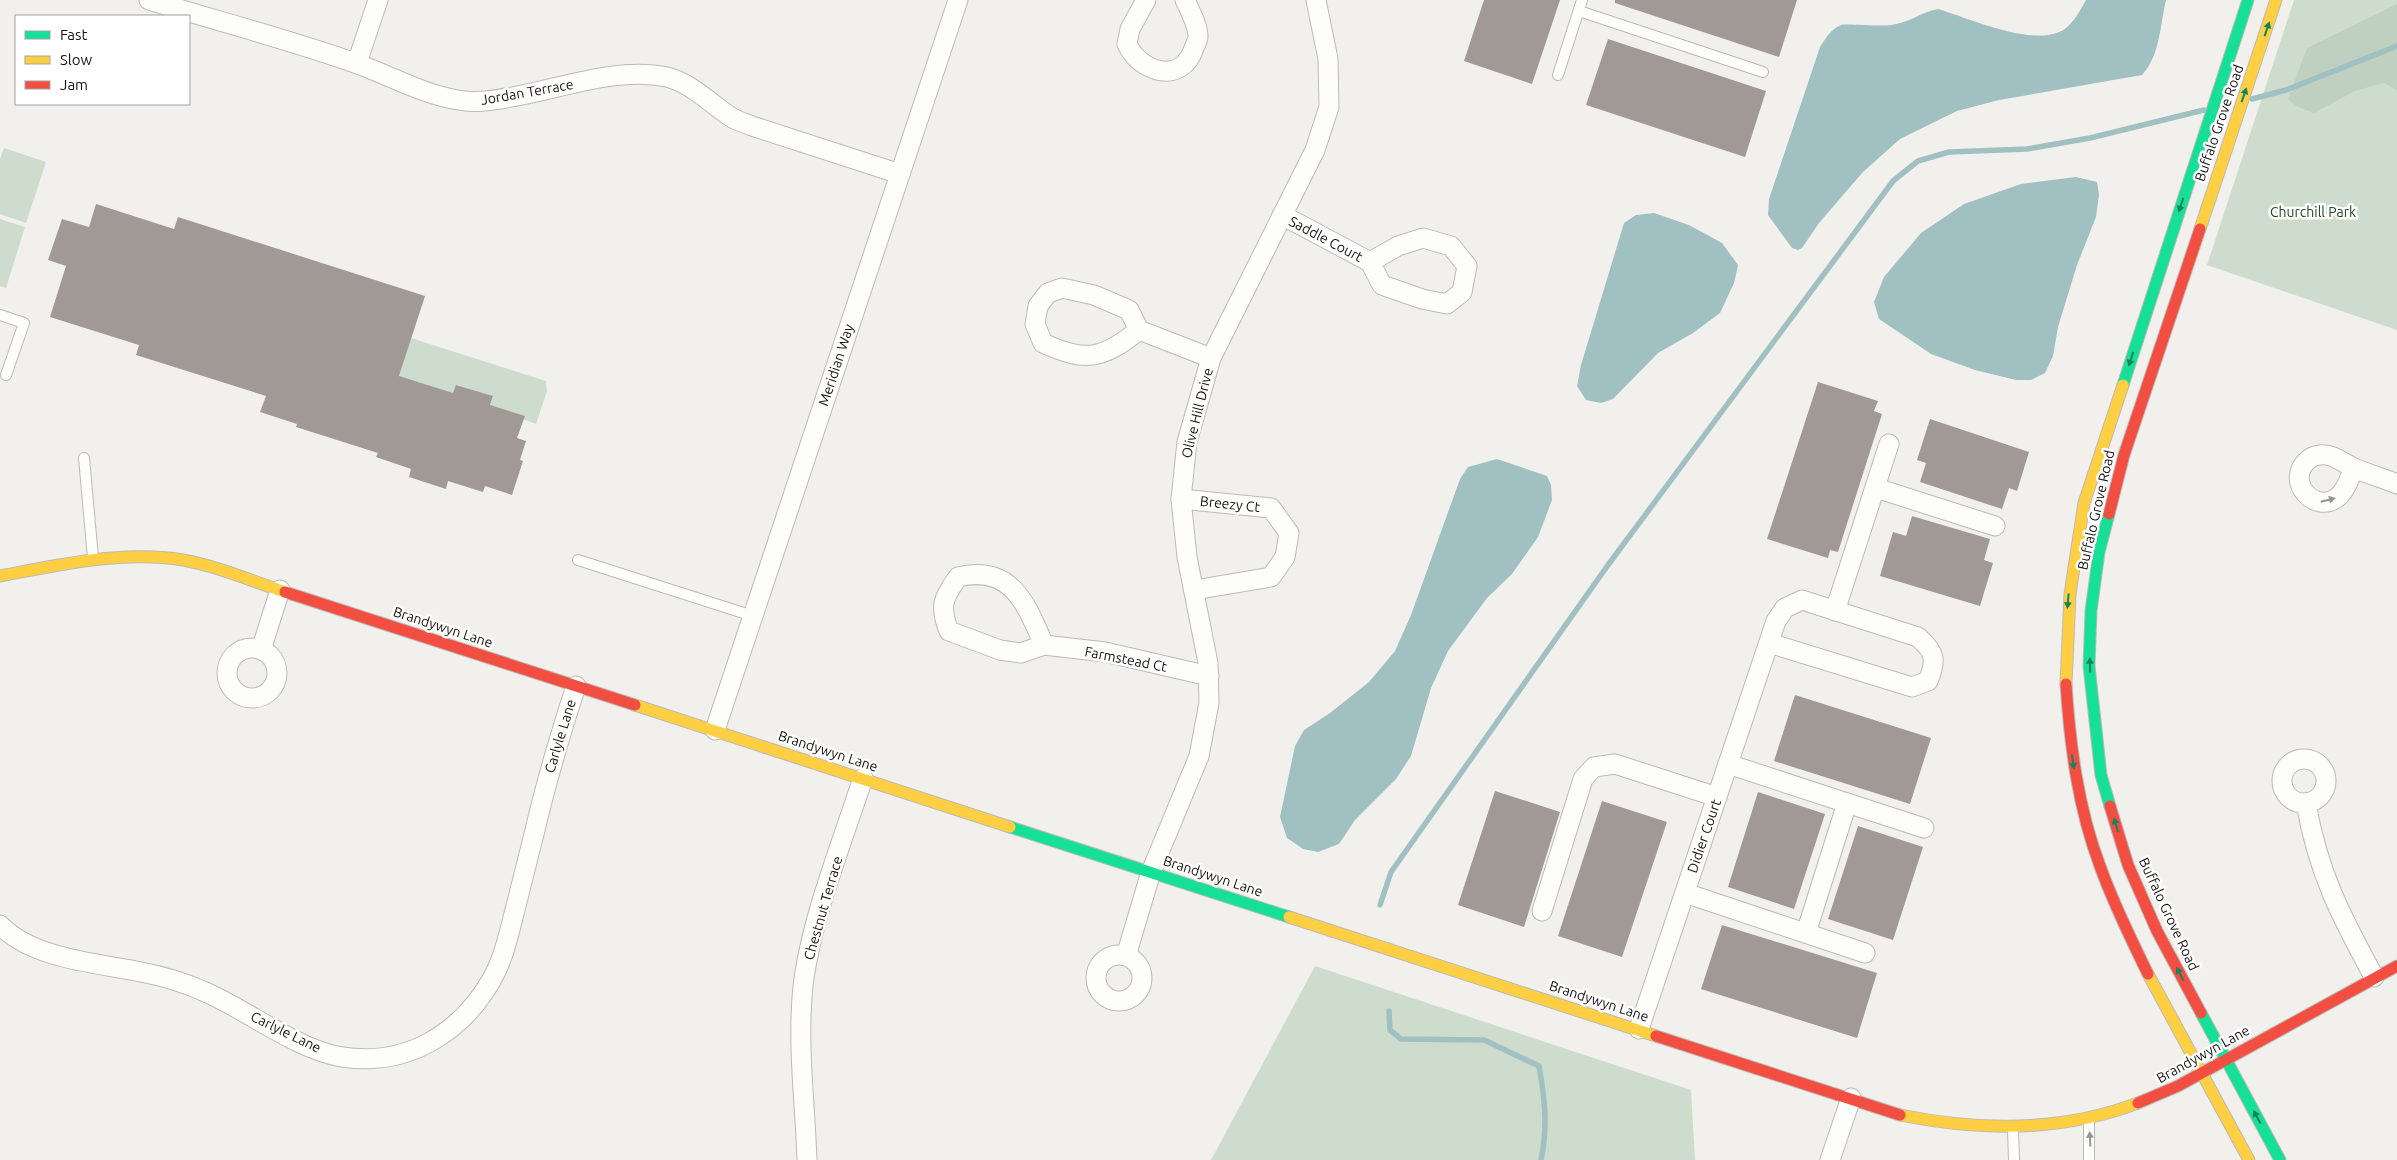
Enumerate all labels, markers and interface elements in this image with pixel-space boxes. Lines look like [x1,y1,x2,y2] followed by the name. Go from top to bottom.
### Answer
[15,15,190,105] legend
[2263,21,2271,36] one-way arrow
[60,26,88,43] text: Fast
[60,51,93,68] text: Slow
[2191,62,2247,184] street label: Buffalo Grove Road
[60,76,88,93] text: Jam
[479,76,575,108] street label: Jordan Terrace
[2241,87,2249,102] one-way arrow
[2177,198,2185,213] one-way arrow
[2270,204,2356,220] park label: Churchill Park
[1286,213,1366,265] street label: Saddle Court
[815,322,857,408] street label: Meridian Way
[2126,352,2134,367] one-way arrow
[1178,366,1216,460] street label: Olive Hill Drive
[2074,448,2118,572] street label: Buffalo Grove Road
[1199,493,1261,515] street label: Breezy Ct
[2321,496,2336,504] one-way arrow
[2064,593,2072,609] one-way arrow
[391,603,495,651] street label: Brandywyn Lane
[1084,643,1169,675] street label: Farmstead Ct
[2086,657,2094,673] one-way arrow
[541,697,579,775] street label: Carlyle Lane
[776,727,880,775] street label: Brandywyn Lane
[2070,755,2078,771] one-way arrow
[1684,797,1724,875] street label: Didier Court
[2112,817,2120,833] one-way arrow
[1161,852,1265,900] street label: Brandywyn Lane
[801,854,845,962] street label: Chestnut Terrace
[2136,855,2202,973] street label: Buffalo Grove Road
[2176,967,2184,981] one-way arrow
[1547,977,1651,1025] street label: Brandywyn Lane
[248,1008,324,1056] street label: Carlyle Lane
[2154,1022,2252,1086] street label: Brandywyn Lane
[2253,1110,2261,1124] one-way arrow
[2085,1130,2093,1146] one-way arrow

